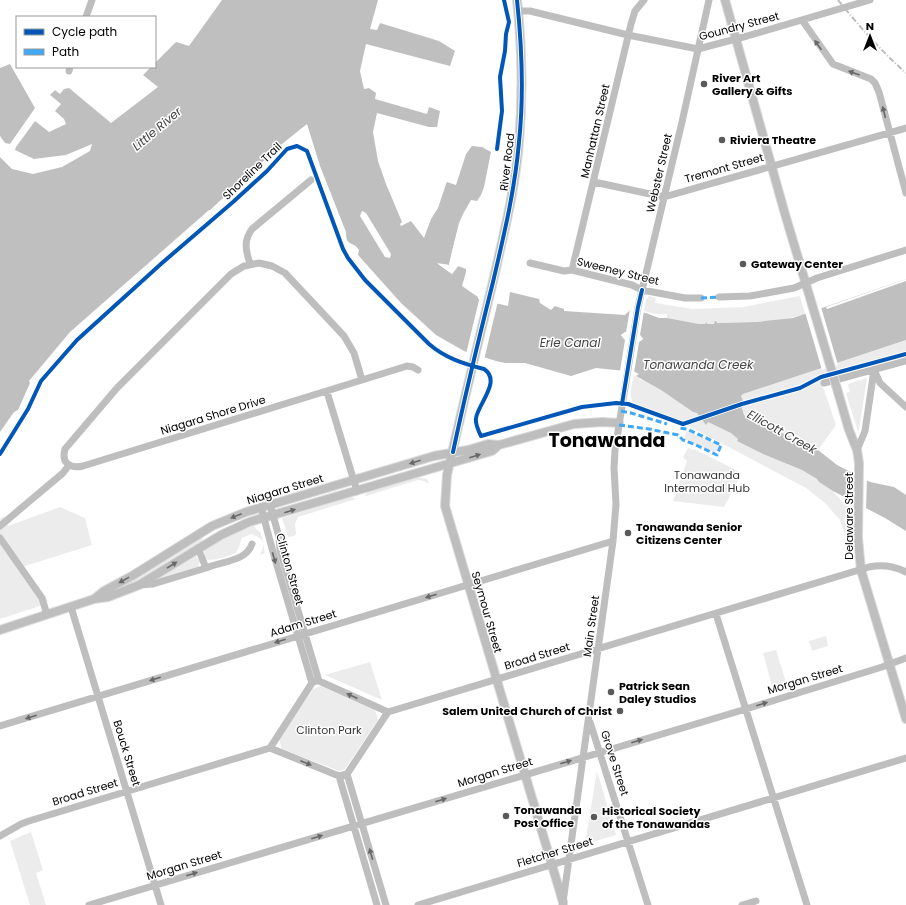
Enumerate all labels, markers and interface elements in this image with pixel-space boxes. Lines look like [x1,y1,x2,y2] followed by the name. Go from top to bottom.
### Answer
[697,8,781,44] street label: Goundry Street
[16,16,156,68] legend
[850,16,890,56] north arrow
[866,18,874,34] text: N
[52,23,117,40] text: Cycle path
[814,40,822,50] one-way arrow
[52,43,79,60] text: Path
[712,70,792,99] place label: River Art Gallery & Gifts
[848,70,860,76] one-way arrow
[699,79,709,89] marker: River Art Gallery & Gifts
[576,82,614,180] street label: Manhattan Street
[128,103,185,154] water label: Little River
[881,106,887,118] one-way arrow
[496,132,518,192] street label: River Road
[642,132,676,214] street label: Webster Street
[730,132,816,148] place label: Riviera Theatre
[717,135,727,145] marker: Riviera Theatre
[219,139,285,203] street label: Shoreline Trail
[683,149,765,187] street label: Tremont Street
[575,253,661,289] street label: Sweeney Street
[751,256,843,272] place label: Gateway Center
[738,259,748,269] marker: Gateway Center
[540,334,600,351] water label: Erie Canal
[643,356,754,373] water label: Tonawanda Creek
[158,391,268,439] street label: Niagara Shore Drive
[744,405,821,458] water label: Ellicott Creek
[548,427,666,454] district label: Tonawanda
[470,453,482,459] one-way arrow
[409,459,421,465] one-way arrow
[664,467,750,496] park label: Tonawanda Intermodal Hub
[245,470,325,508] street label: Niagara Street
[841,472,857,560] street label: Delaware Street
[284,508,296,514] one-way arrow
[230,513,242,519] one-way arrow
[636,519,742,548] place label: Tonawanda Senior Citizens Center
[623,528,633,538] marker: Tonawanda Senior Citizens Center
[272,531,308,607] street label: Clinton Street
[272,552,278,564] one-way arrow
[166,561,178,568] one-way arrow
[468,569,506,655] street label: Seymour Street
[118,577,129,584] one-way arrow
[425,593,437,599] one-way arrow
[579,594,603,658] street label: Main Street
[268,605,338,641] street label: Adam Street
[273,638,285,644] one-way arrow
[502,638,572,674] street label: Broad Street
[766,660,844,698] street label: Morgan Street
[149,676,161,682] one-way arrow
[619,678,696,707] place label: Patrick Sean Daley Studios
[606,687,616,697] marker: Patrick Sean Daley Studios
[347,693,358,699] one-way arrow
[756,700,768,706] one-way arrow
[442,703,613,719] place label: Salem United Church of Christ
[615,706,625,716] marker: Salem United Church of Christ
[25,714,37,720] one-way arrow
[109,718,145,788] street label: Bouck Street
[296,722,362,738] park label: Clinton Park
[597,728,633,798] street label: Grove Street
[631,738,643,744] one-way arrow
[456,753,534,791] street label: Morgan Street
[560,759,572,765] one-way arrow
[301,760,313,766] one-way arrow
[50,774,120,810] street label: Broad Street
[435,797,447,803] one-way arrow
[514,802,582,831] place label: Tonawanda Post Office
[602,803,710,832] place label: Historical Society of the Tonawandas
[501,811,511,821] marker: Tonawanda Post Office
[589,812,599,822] marker: Historical Society of the Tonawandas
[515,833,595,871] street label: Fletcher Street
[311,834,323,840] one-way arrow
[145,846,223,884] street label: Morgan Street
[368,848,374,860] one-way arrow
[186,871,198,877] one-way arrow

